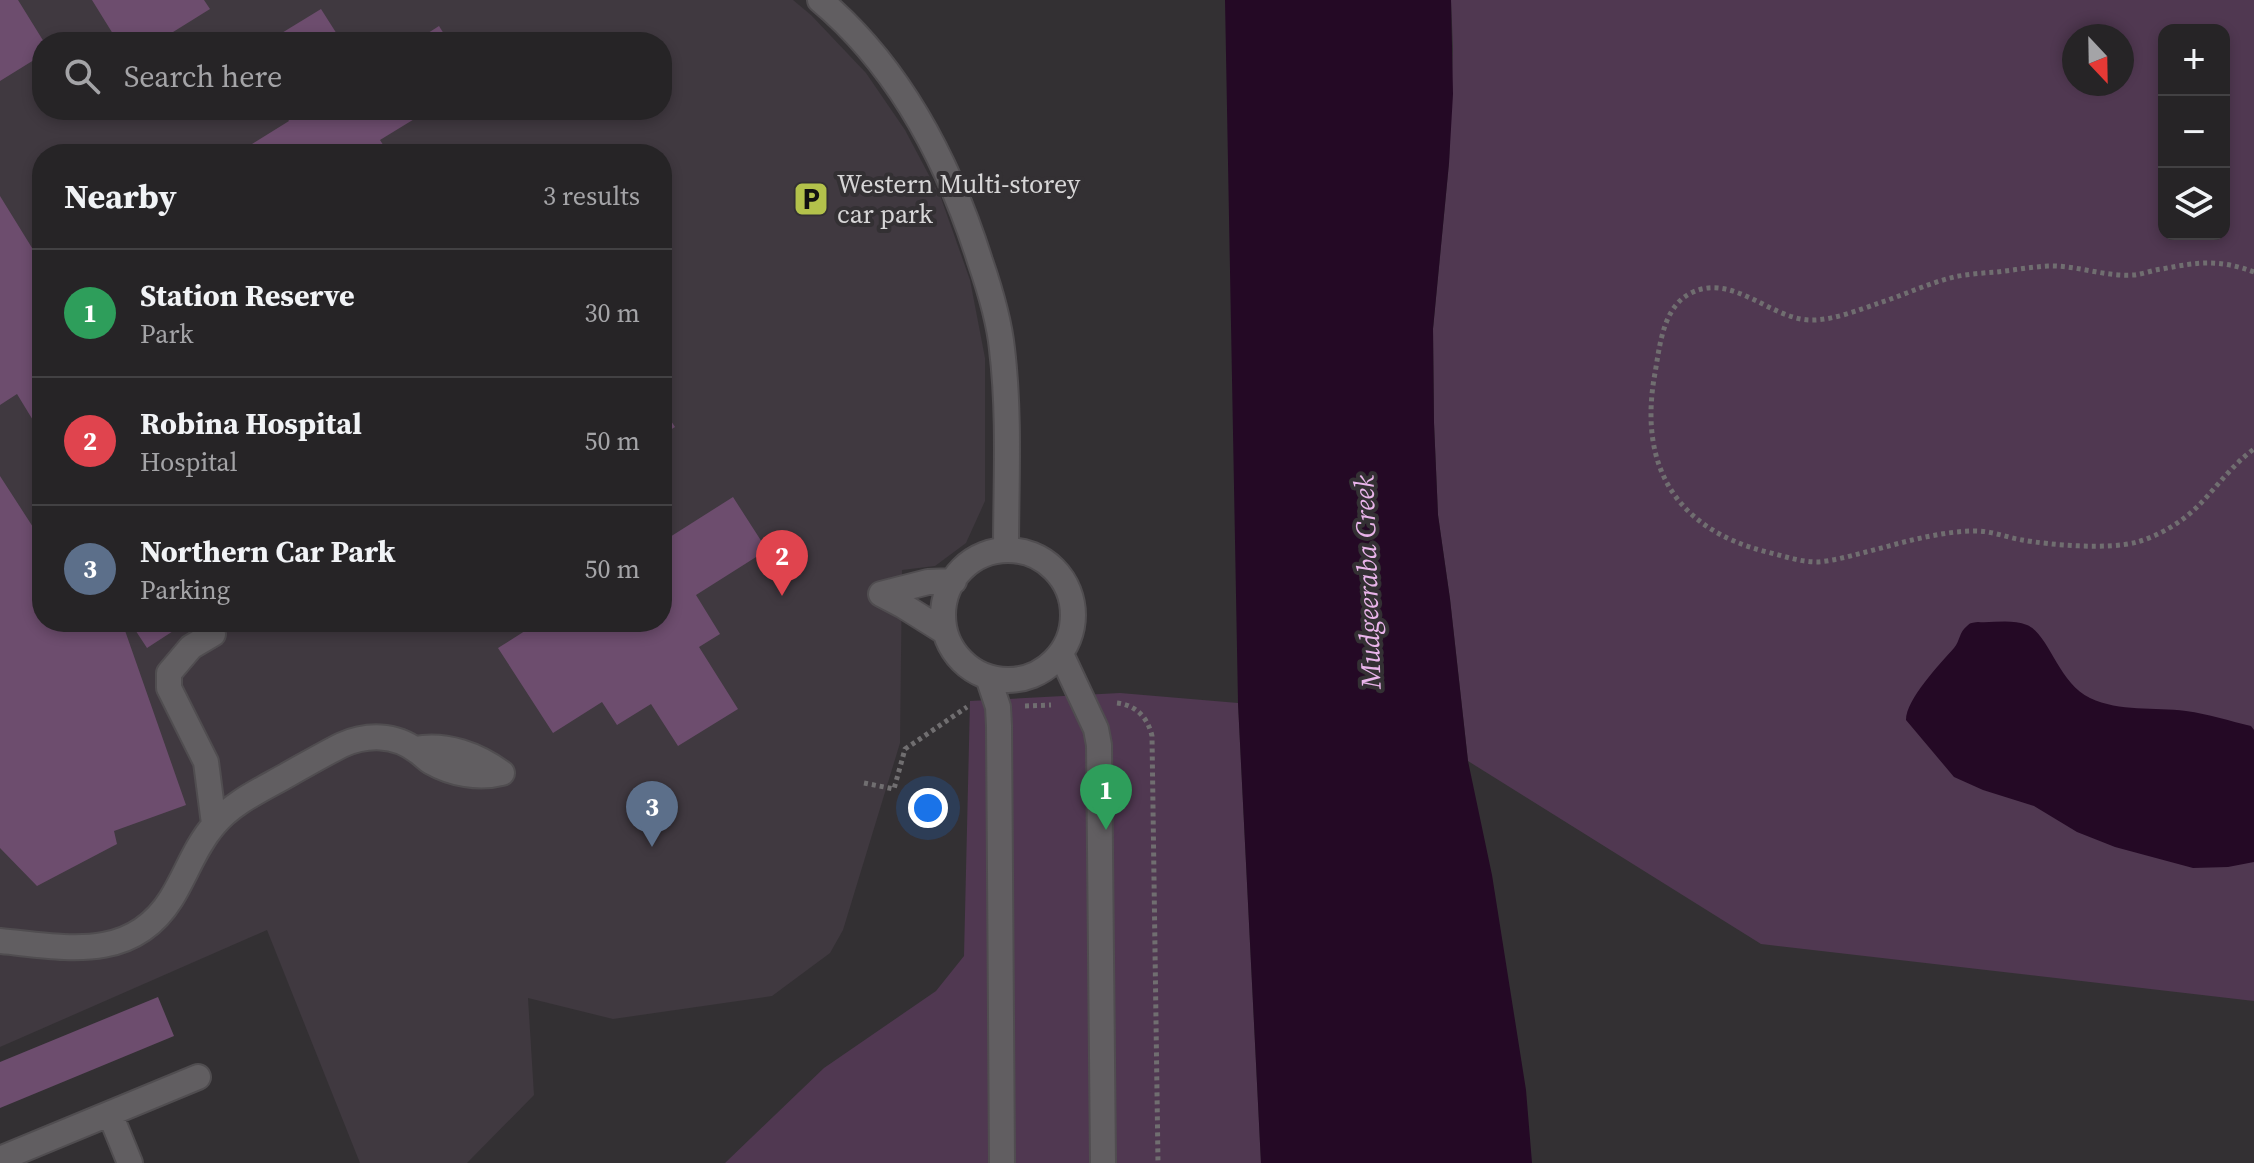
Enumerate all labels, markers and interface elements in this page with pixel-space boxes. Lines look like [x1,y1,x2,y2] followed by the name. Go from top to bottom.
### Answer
[2062,24,2134,96] north arrow
[2158,24,2230,240] map controls
[2158,24,2230,96] button: +
[32,32,672,120] search box
[60,54,104,98] icon: search
[124,56,282,97] text: Search here
[2158,96,2230,168] button: −
[837,166,1081,232] place label: Western Multi-storey car park
[2158,168,2230,240] button: layers
[64,173,177,219] text: Nearby
[543,178,640,214] text: 3 results
[792,180,830,218] parking icon: Western Multi-storey car park
[140,275,355,316] text: Station Reserve
[83,295,97,331] text: 1
[585,295,640,331] text: 30 m
[140,316,193,352] text: Park
[140,403,362,444] text: Robina Hospital
[83,423,97,459] text: 2
[585,423,640,459] text: 50 m
[140,444,238,480] text: Hospital
[1344,474,1390,690] water label: Mudgeeraba Creek
[756,530,808,596] pin: 2
[140,531,395,572] text: Northern Car Park
[83,551,97,587] text: 3
[585,551,640,587] text: 50 m
[140,572,230,608] text: Parking
[1080,764,1132,830] pin: 1
[626,781,678,847] pin: 3
[908,788,948,828] your location

